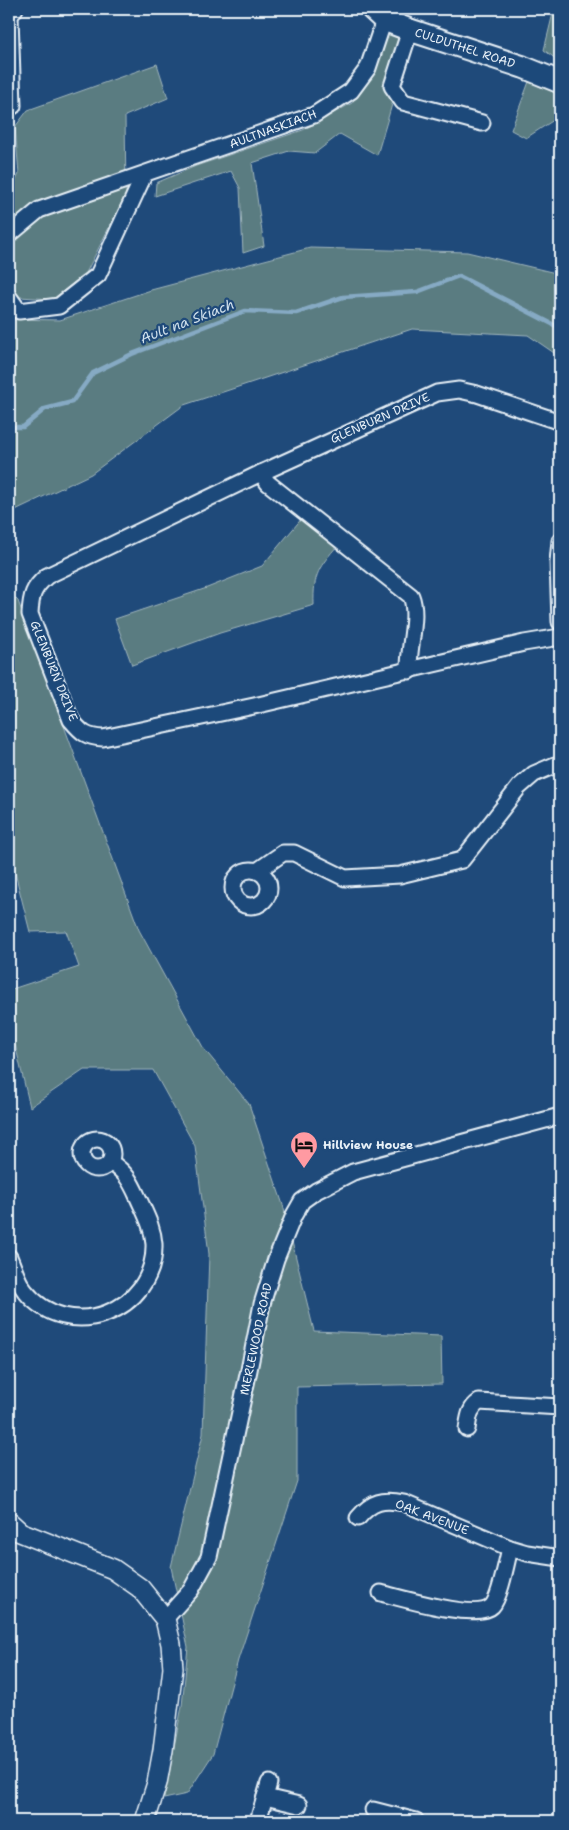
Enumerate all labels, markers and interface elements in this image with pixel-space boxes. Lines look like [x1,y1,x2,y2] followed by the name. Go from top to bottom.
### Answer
[413,24,517,72] street label: CULDUTHEL ROAD
[227,106,319,152] street label: AULTNASKIACH
[137,295,237,347] water label: Ault na Skiach
[328,389,432,447] street label: GLENBURN DRIVE
[27,618,81,724] street label: GLENBURN DRIVE
[289,1130,319,1169] hotel icon: Hillview House
[323,1137,413,1153] place label: Hillview House
[236,1281,276,1397] street label: MERLEWOOD ROAD
[393,1496,471,1538] street label: OAK AVENUE

